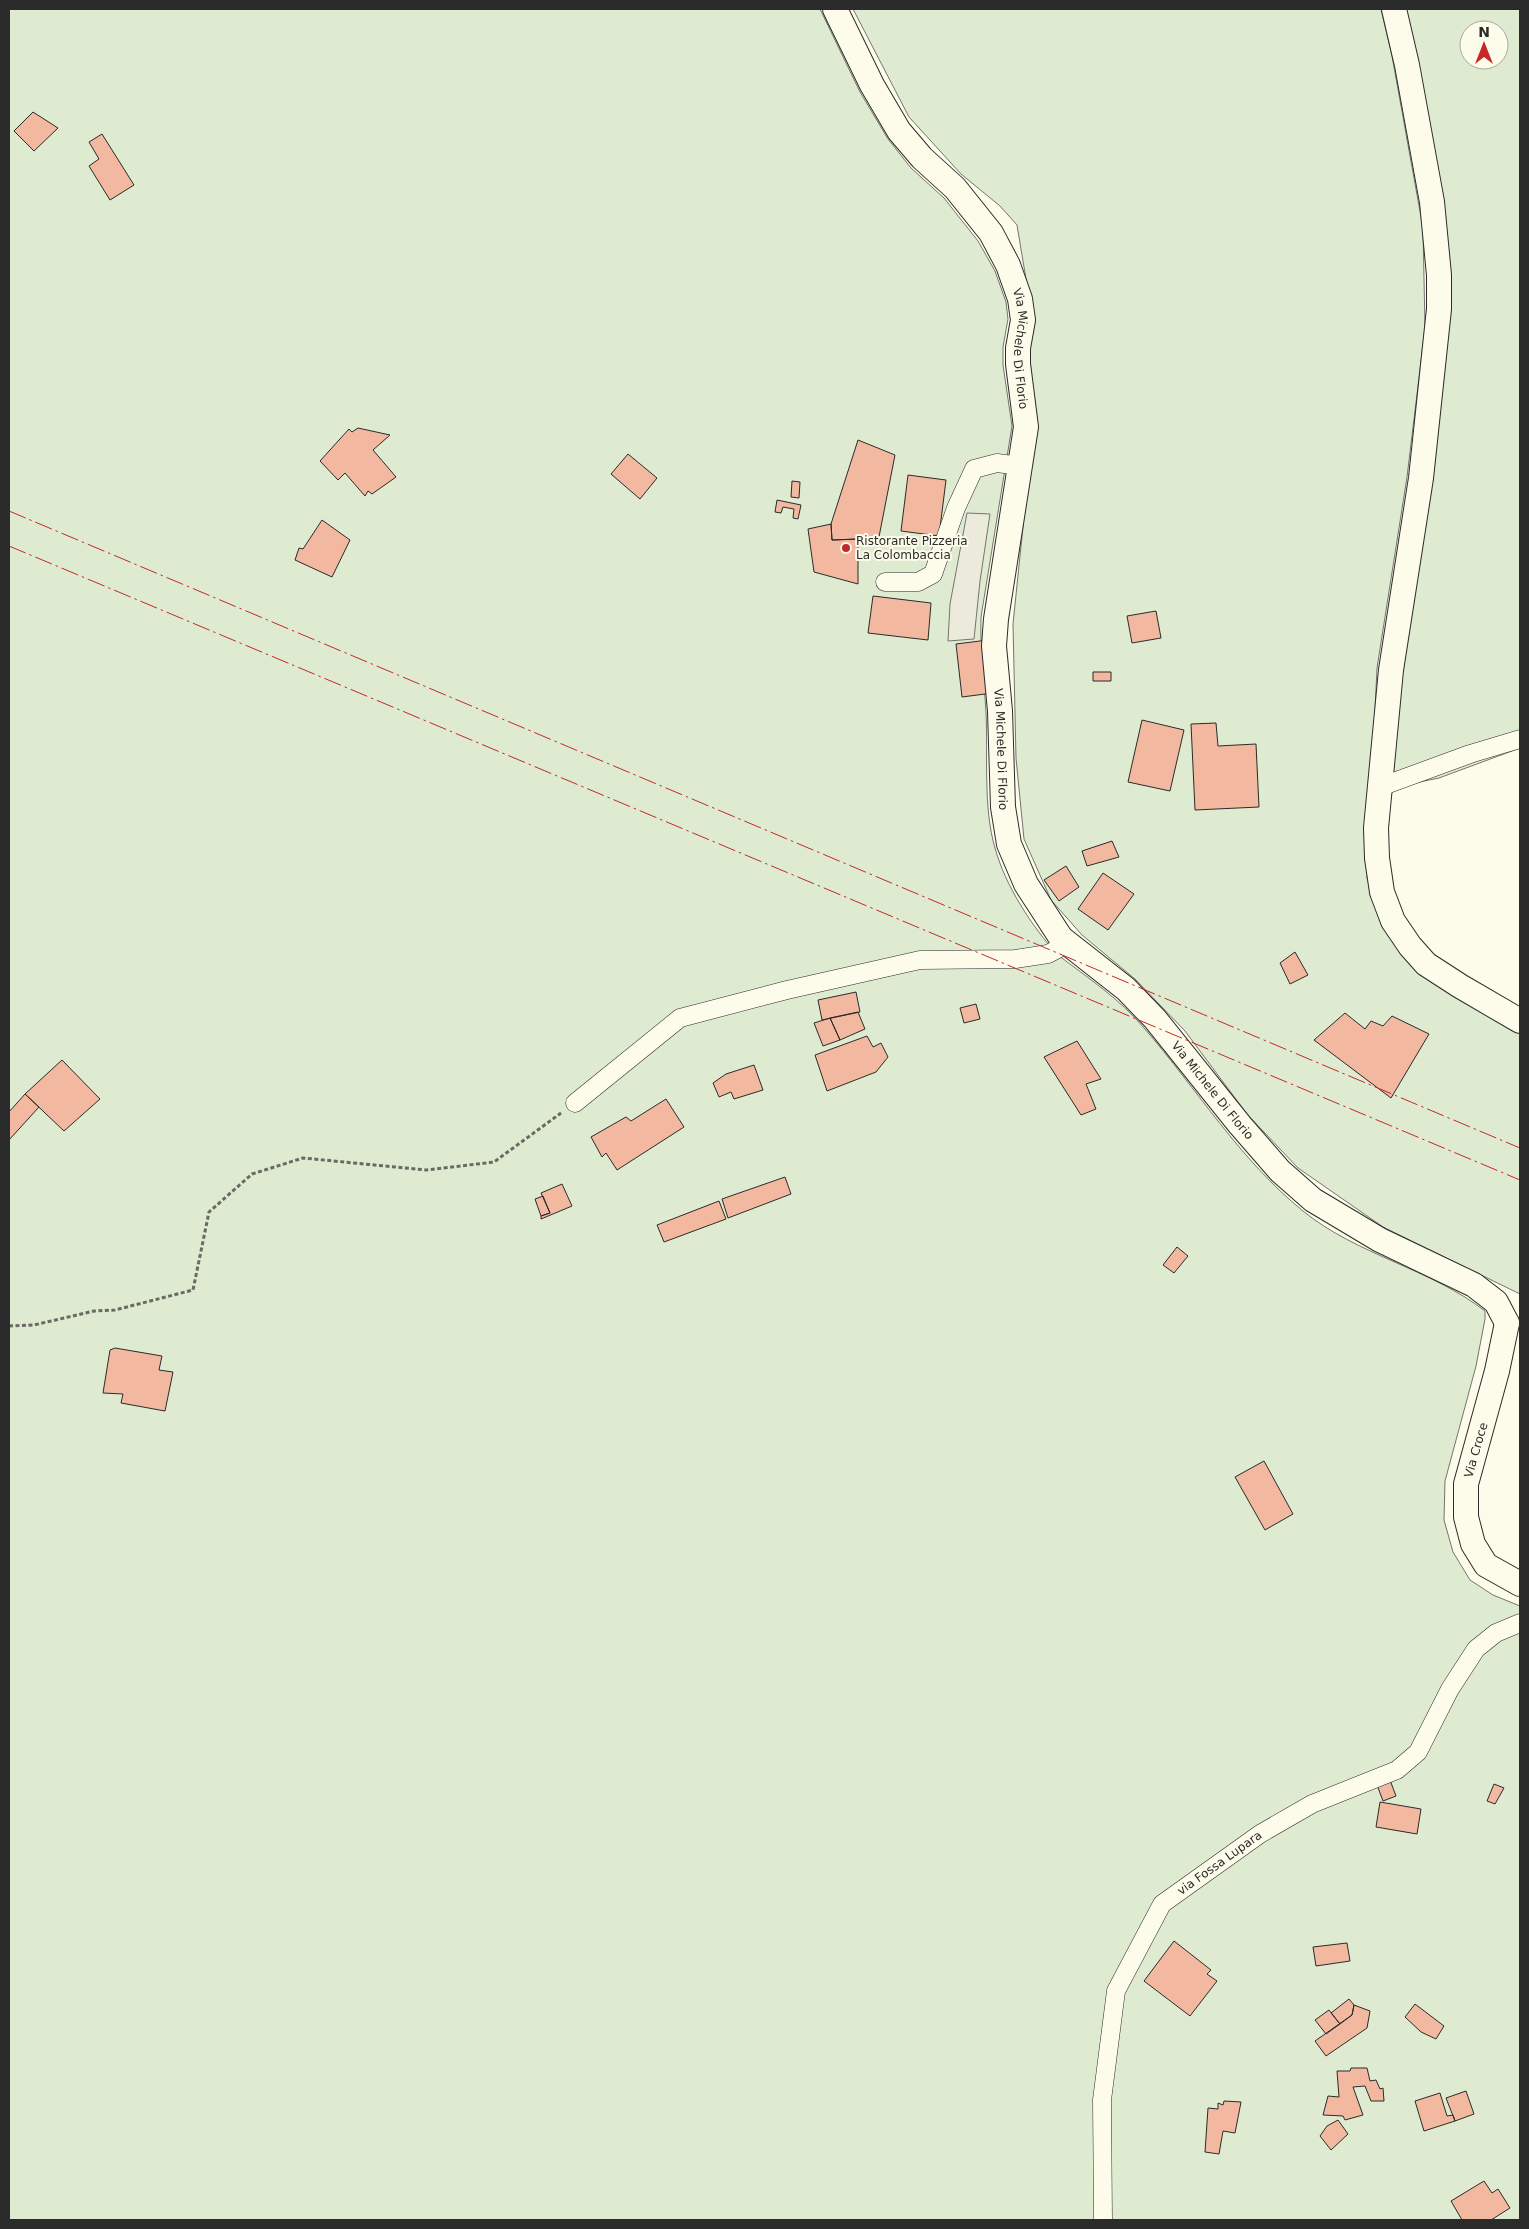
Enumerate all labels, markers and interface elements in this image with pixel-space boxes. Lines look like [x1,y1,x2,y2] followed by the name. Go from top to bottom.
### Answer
[1459,20,1509,70] north arrow
[1478,24,1490,40] text: N
[1010,286,1031,410] street label: Via Michele Di Florio
[856,534,968,562] place label: Ristorante Pizzeria La Colombaccia
[840,542,852,554] marker: Ristorante Pizzeria La Colombaccia
[991,688,1010,810] street label: Via Michele Di Florio
[1169,1039,1256,1142] street label: Via Michele Di Florio
[1461,1421,1491,1479] street label: Via Croce
[1175,1828,1265,1898] street label: via Fossa Lupara

